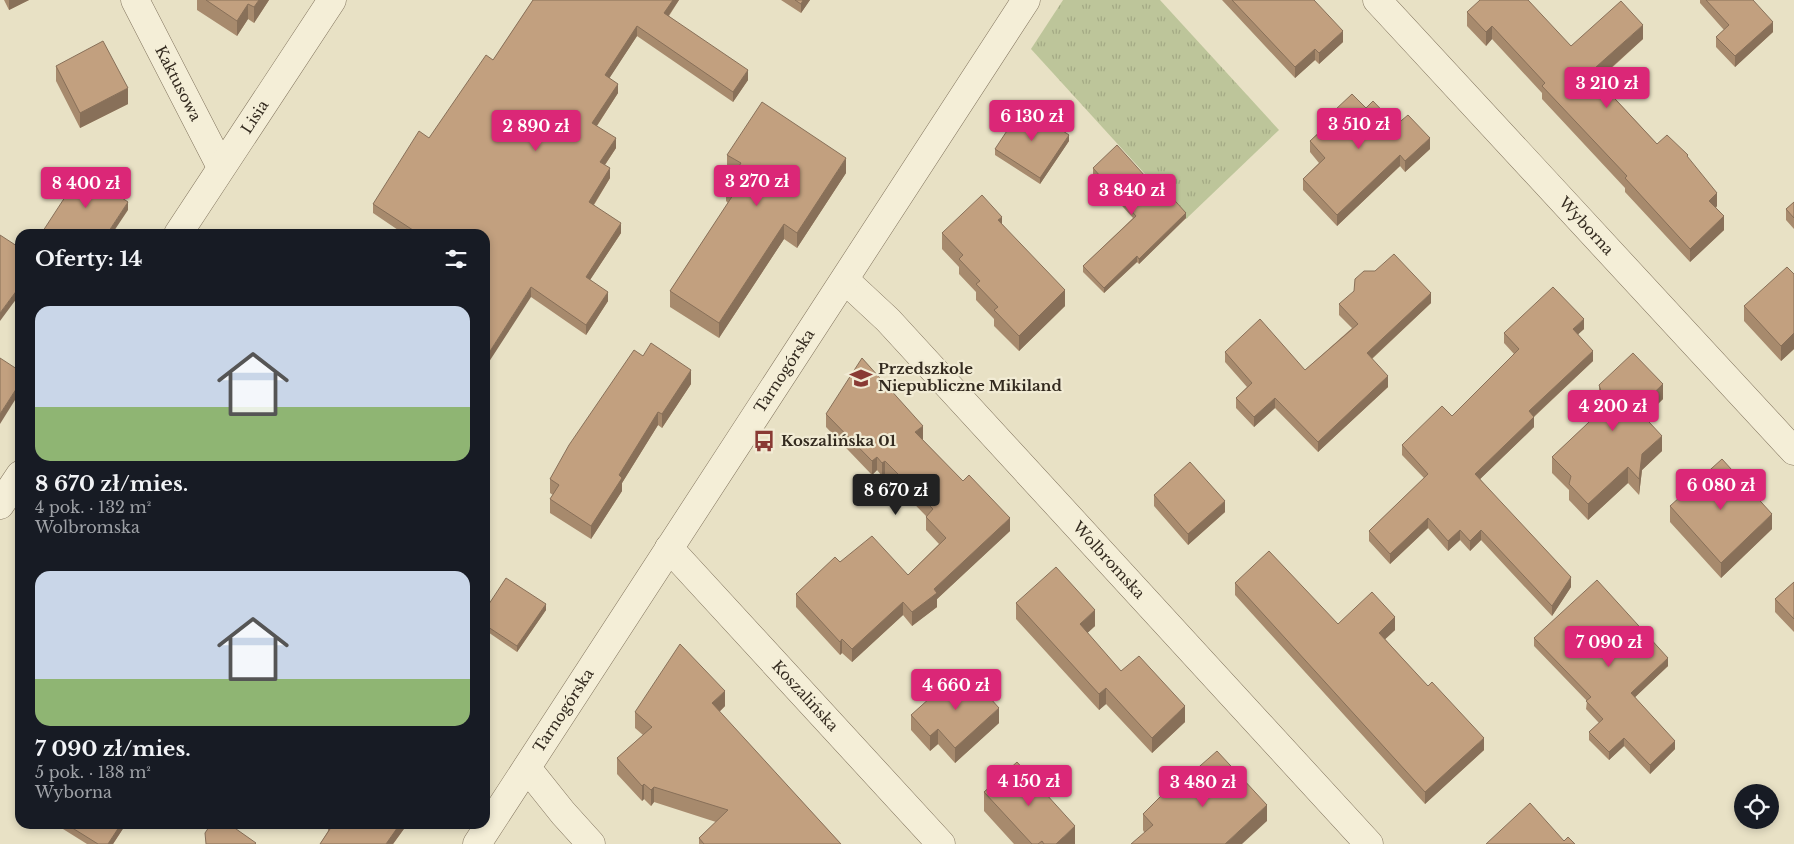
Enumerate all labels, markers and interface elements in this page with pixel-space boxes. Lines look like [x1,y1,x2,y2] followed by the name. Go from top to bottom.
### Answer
[151,42,206,125] street label: Kaktusowa
[1555,66,1659,109] pin: 3 210 zł
[1576,73,1638,93] text: 3 210 zł
[237,96,273,137] street label: Lisia
[980,100,1084,142] pin: 6 130 zł
[1000,106,1064,126] text: 6 130 zł
[1307,108,1411,150] pin: 3 510 zł
[484,110,588,152] pin: 2 890 zł
[1328,114,1390,134] text: 3 510 zł
[503,116,569,136] text: 2 890 zł
[705,164,809,207] pin: 3 270 zł
[34,166,138,209] pin: 8 400 zł
[725,171,789,191] text: 3 270 zł
[52,173,120,193] text: 8 400 zł
[1080,174,1184,216] pin: 3 840 zł
[1099,180,1165,200] text: 3 840 zł
[1554,192,1618,259] street label: Wyborna
[442,245,470,273] icon: filters
[35,246,143,272] text: Oferty: 14
[750,325,819,417] street label: Tarnogórska
[208,339,298,429] icon: home
[878,359,1062,395] place label: Przedszkole Niepubliczne Mikiland
[848,365,874,391] school or university icon: Przedszkole Niepubliczne Mikiland
[1561,390,1665,432] pin: 4 200 zł
[1579,396,1647,416] text: 4 200 zł
[751,428,777,454] bus stop icon: Koszalińska 01
[781,431,896,450] place label: Koszalińska 01
[1669,468,1773,511] pin: 6 080 zł
[35,471,188,497] text: 8 670 zł/mies.
[844,474,948,516] pin: 8 670 zł
[1687,475,1755,495] text: 6 080 zł
[864,480,928,500] text: 8 670 zł
[35,497,151,517] text: 4 pok. · 132 m²
[35,517,140,537] text: Wolbromska
[1068,517,1150,603] street label: Wolbromska
[208,604,298,694] icon: home
[1557,626,1661,668] pin: 7 090 zł
[1576,632,1642,652] text: 7 090 zł
[768,656,843,735] street label: Koszalińska
[529,664,598,756] street label: Tarnogórska
[904,668,1008,711] pin: 4 660 zł
[922,675,990,695] text: 4 660 zł
[35,736,191,762] text: 7 090 zł/mies.
[35,762,151,782] text: 5 pok. · 138 m²
[977,764,1081,807] pin: 4 150 zł
[1151,766,1255,808] pin: 3 480 zł
[998,771,1060,791] text: 4 150 zł
[1170,772,1236,792] text: 3 480 zł
[35,782,112,802] text: Wyborna
[1734,784,1779,829] map controls
[1734,784,1779,829] button: locate

